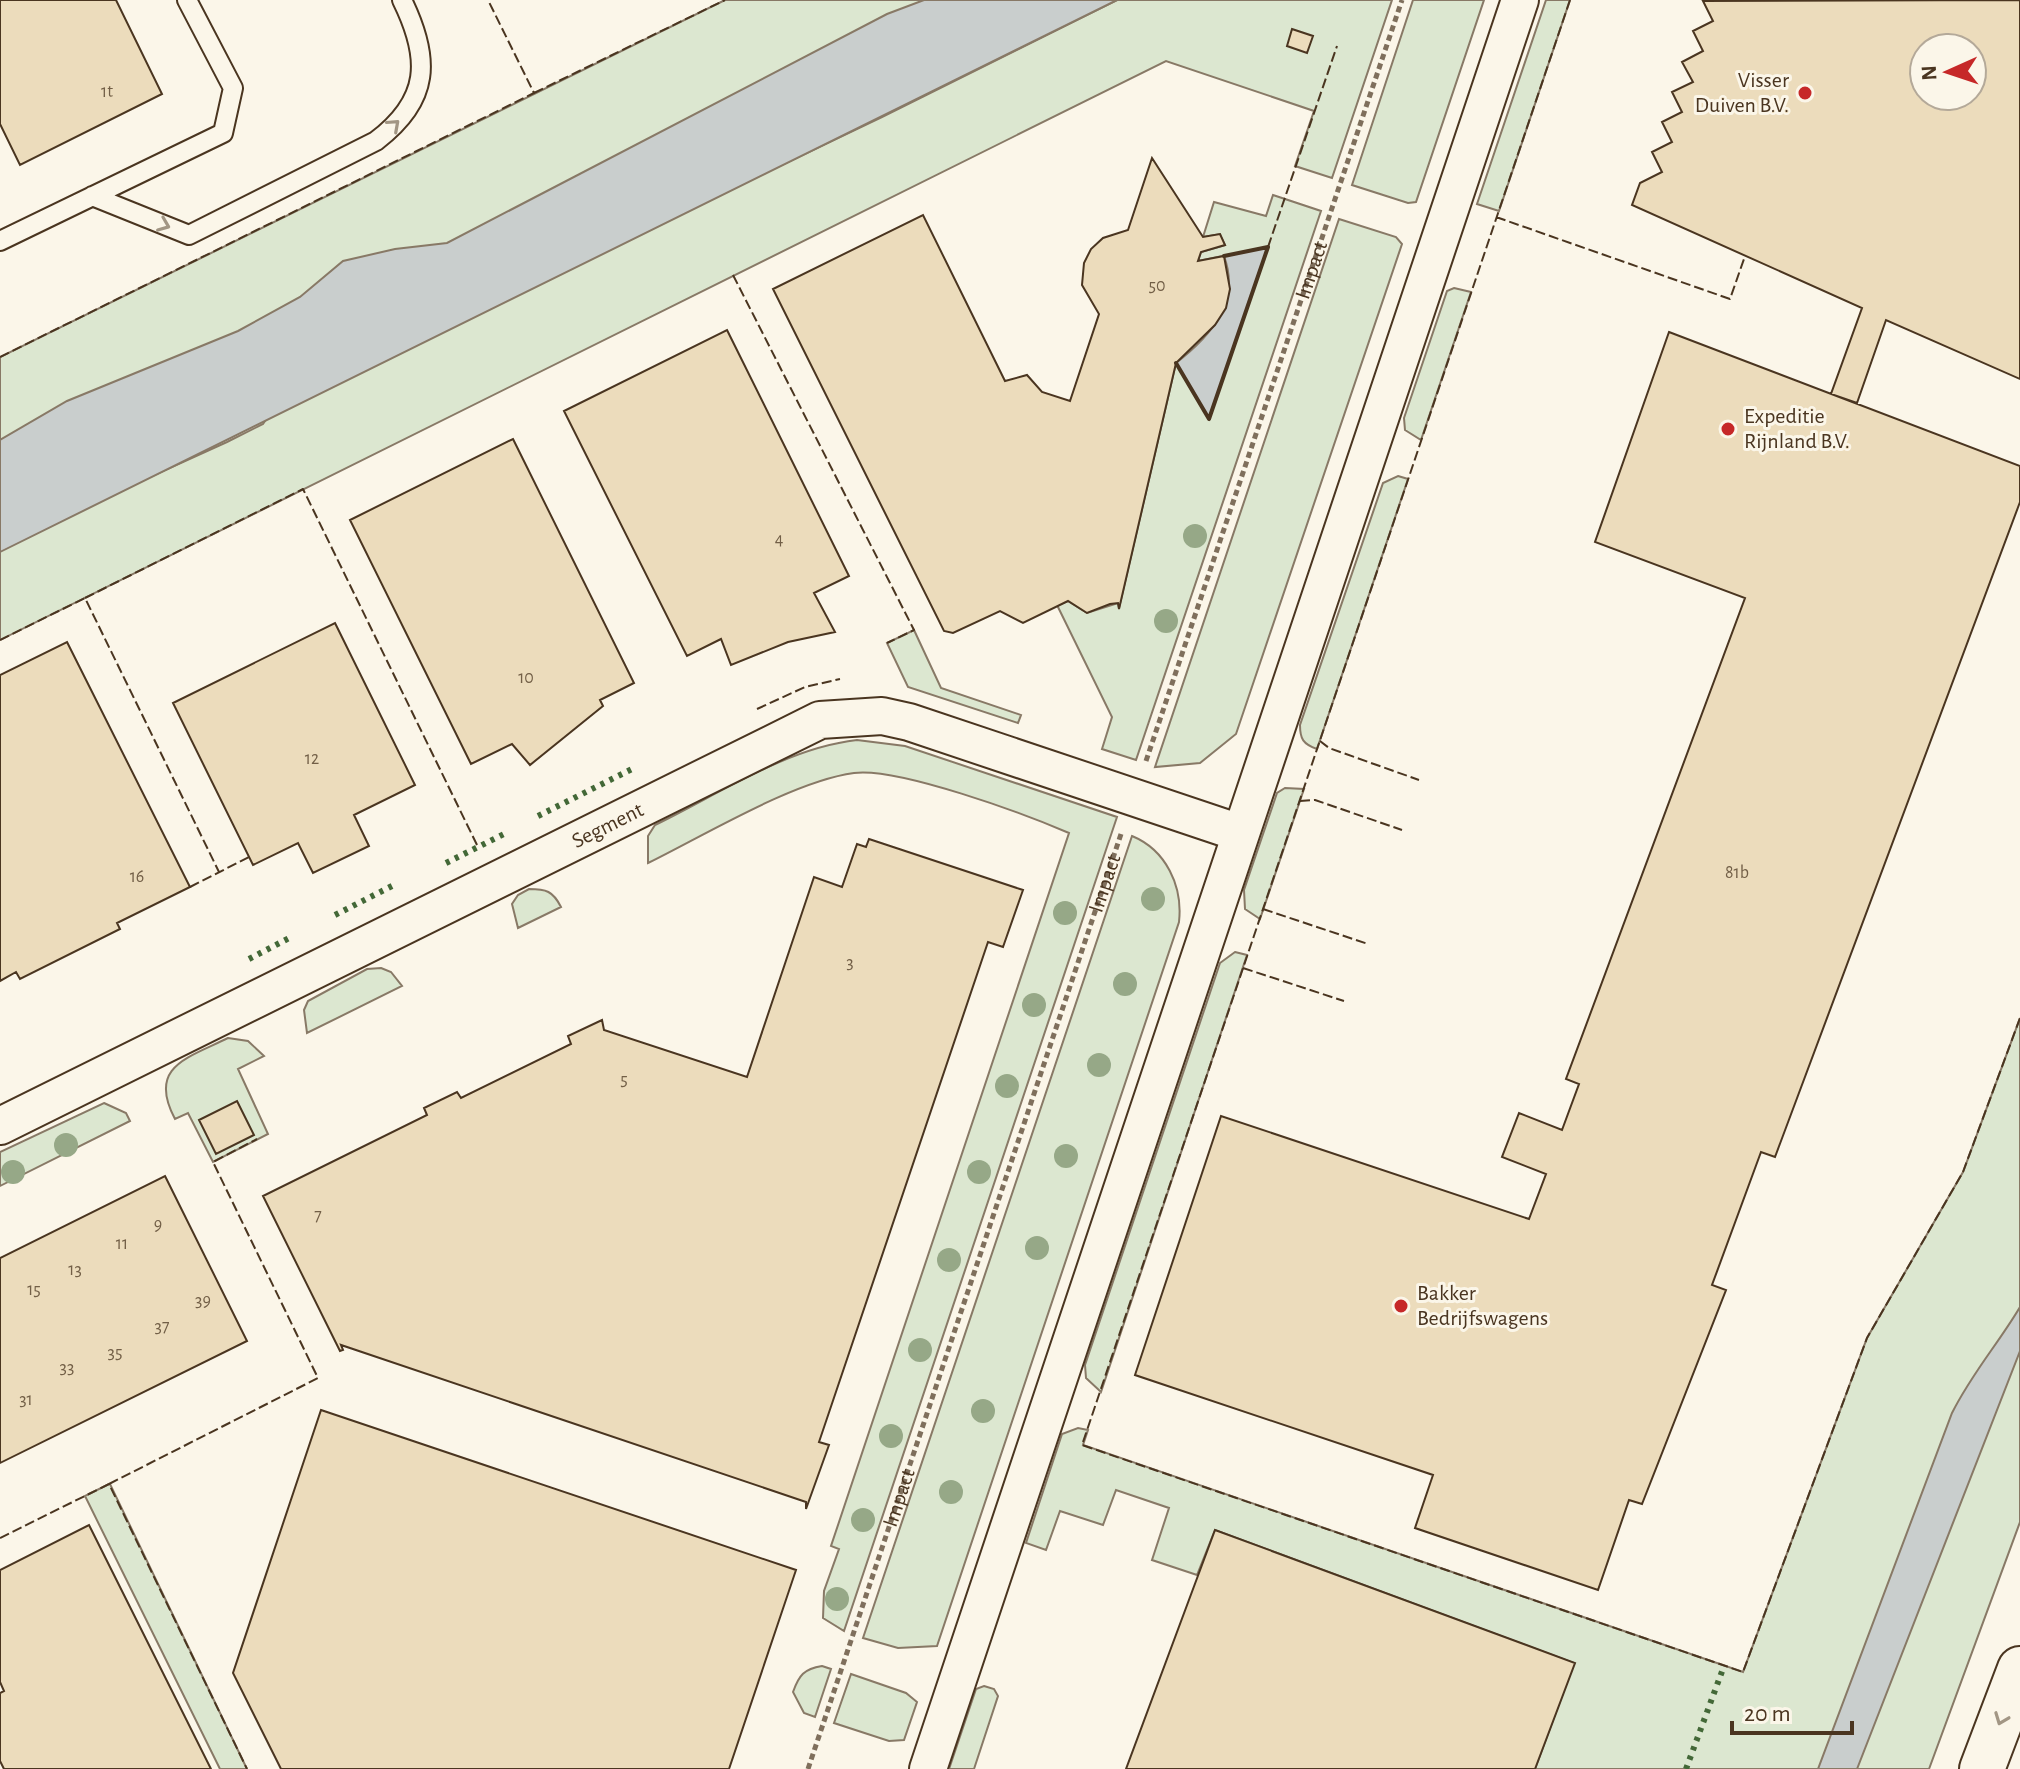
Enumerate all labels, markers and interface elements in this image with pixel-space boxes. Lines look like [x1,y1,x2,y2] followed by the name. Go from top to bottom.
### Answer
[1908,32,1988,112] north arrow
[1918,65,1940,81] text: N
[1695,69,1789,116] place label: Visser Duiven B.V.
[101,83,113,101] house number: 1t
[1796,84,1814,102] marker: Visser Duiven B.V.
[385,120,399,135] one-way arrow
[156,215,170,232] one-way arrow
[1291,238,1331,302] street label: Impact
[1148,277,1166,295] house number: 50
[1744,405,1850,452] place label: Expeditie Rijnland B.V.
[1719,420,1737,438] marker: Expeditie Rijnland B.V.
[775,531,784,549] house number: 4
[518,669,534,687] house number: 10
[305,750,319,768] house number: 12
[568,798,647,852] street label: Segment
[1085,851,1124,915] street label: Impact
[1725,864,1749,882] house number: 81b
[130,868,144,886] house number: 16
[846,954,854,972] house number: 3
[620,1071,628,1089] house number: 5
[314,1207,322,1225] house number: 7
[154,1216,162,1234] house number: 9
[116,1235,128,1253] house number: 11
[68,1261,82,1279] house number: 13
[27,1281,41,1299] house number: 15
[1417,1282,1548,1329] place label: Bakker Bedrijfswagens
[195,1292,211,1310] house number: 39
[1392,1297,1410,1315] marker: Bakker Bedrijfswagens
[155,1318,169,1336] house number: 37
[108,1344,122,1362] house number: 35
[60,1359,74,1377] house number: 33
[19,1391,33,1409] house number: 31
[879,1466,919,1530] street label: Impact
[1732,1685,1852,1735] scale bar
[1744,1702,1791,1726] text: 20 m
[1994,1711,2011,1725] one-way arrow

